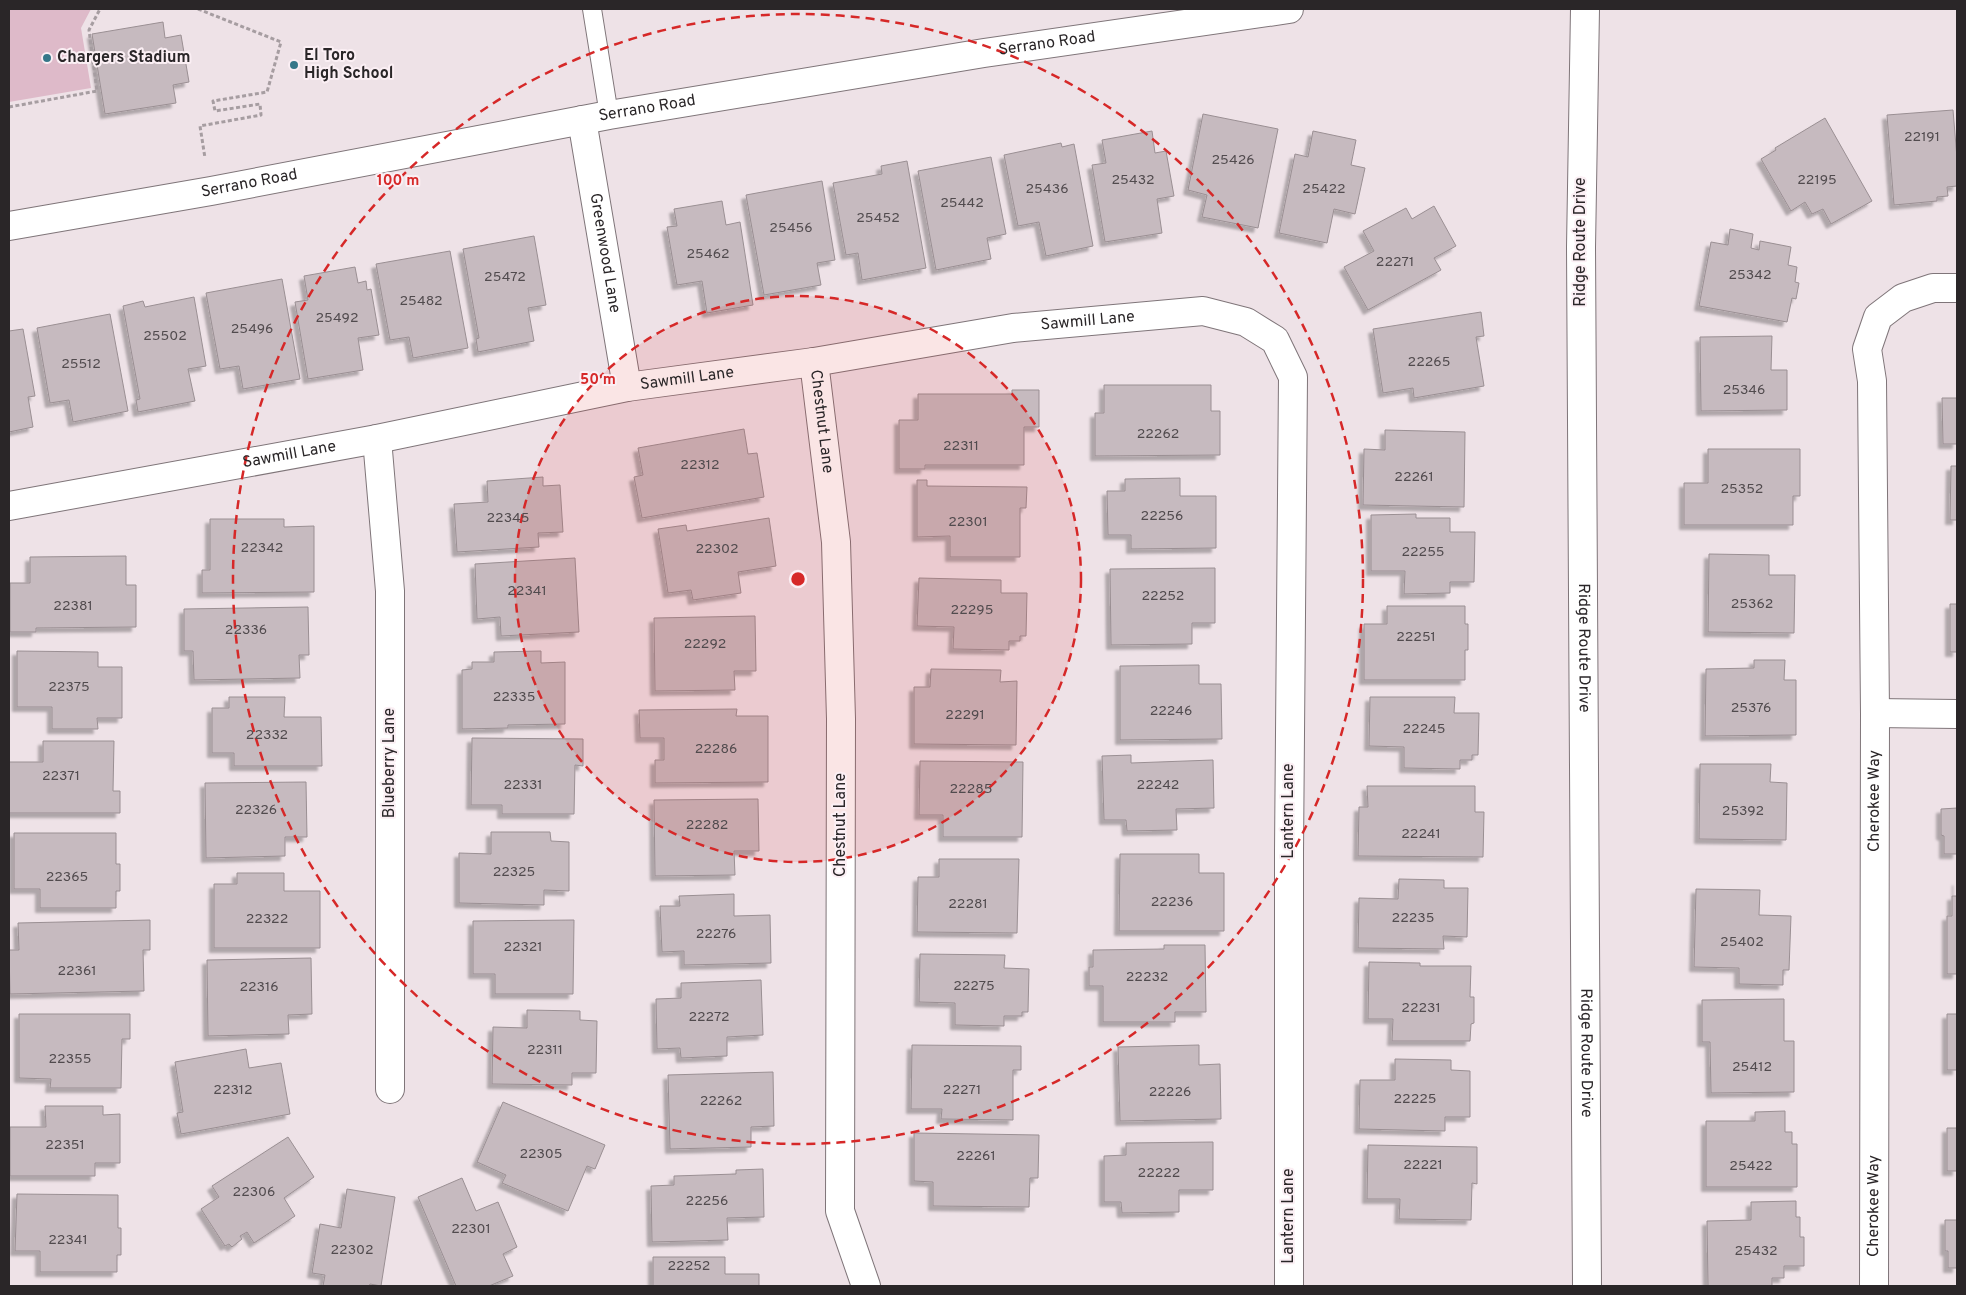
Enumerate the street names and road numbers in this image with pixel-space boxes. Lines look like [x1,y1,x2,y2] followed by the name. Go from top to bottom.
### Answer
[997,27,1097,61] street label: Serrano Road
[597,91,697,127] street label: Serrano Road
[200,165,299,203] street label: Serrano Road
[1571,177,1591,307] street label: Ridge Route Drive
[584,192,624,315] street label: Greenwood Lane
[1040,307,1136,335] street label: Sawmill Lane
[639,363,735,395] street label: Sawmill Lane
[805,369,838,474] street label: Chestnut Lane
[241,437,338,473] street label: Sawmill Lane
[1573,583,1594,713] street label: Ridge Route Drive
[380,708,400,818] street label: Blueberry Lane
[1865,750,1885,852] street label: Cherokee Way
[1279,763,1299,859] street label: Lantern Lane
[831,773,851,877] street label: Chestnut Lane
[1575,988,1596,1118] street label: Ridge Route Drive
[1864,1155,1884,1257] street label: Cherokee Way
[1279,1168,1299,1264] street label: Lantern Lane

